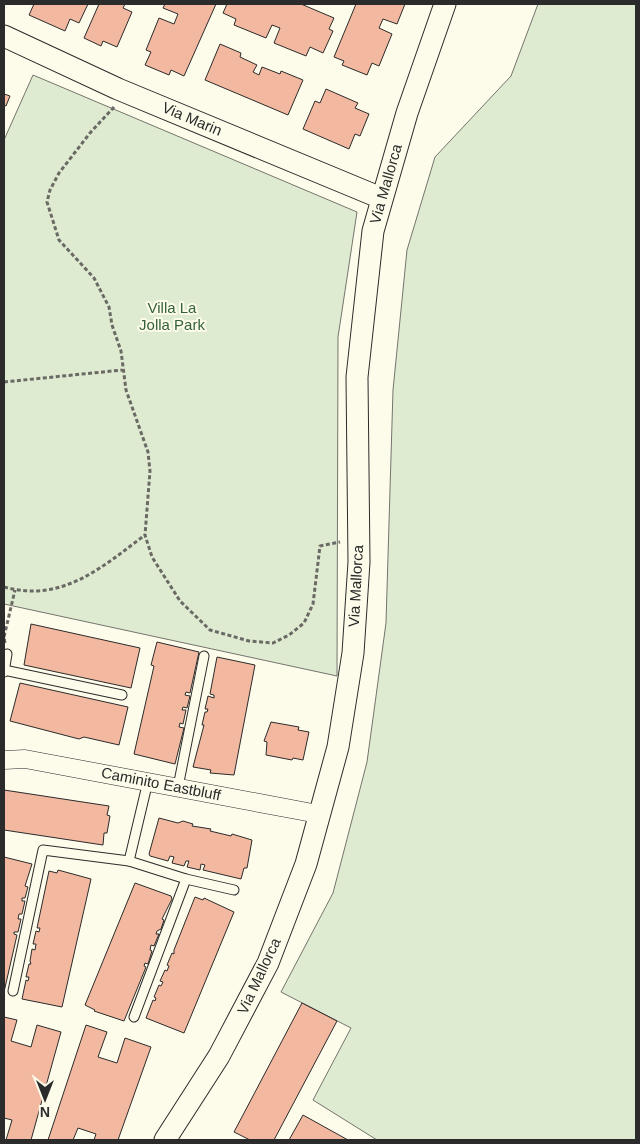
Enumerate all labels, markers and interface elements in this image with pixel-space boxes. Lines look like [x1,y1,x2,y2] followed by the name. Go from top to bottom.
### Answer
[160,98,225,139] street label: Via Marin
[366,141,405,226] street label: Via Mallorca
[139,299,205,333] park label: Villa La Jolla Park
[345,544,366,627] street label: Via Mallorca
[100,764,223,804] street label: Caminito Eastbluff
[233,934,284,1017] street label: Via Mallorca
[20,1074,70,1124] north arrow
[40,1104,50,1120] text: N

